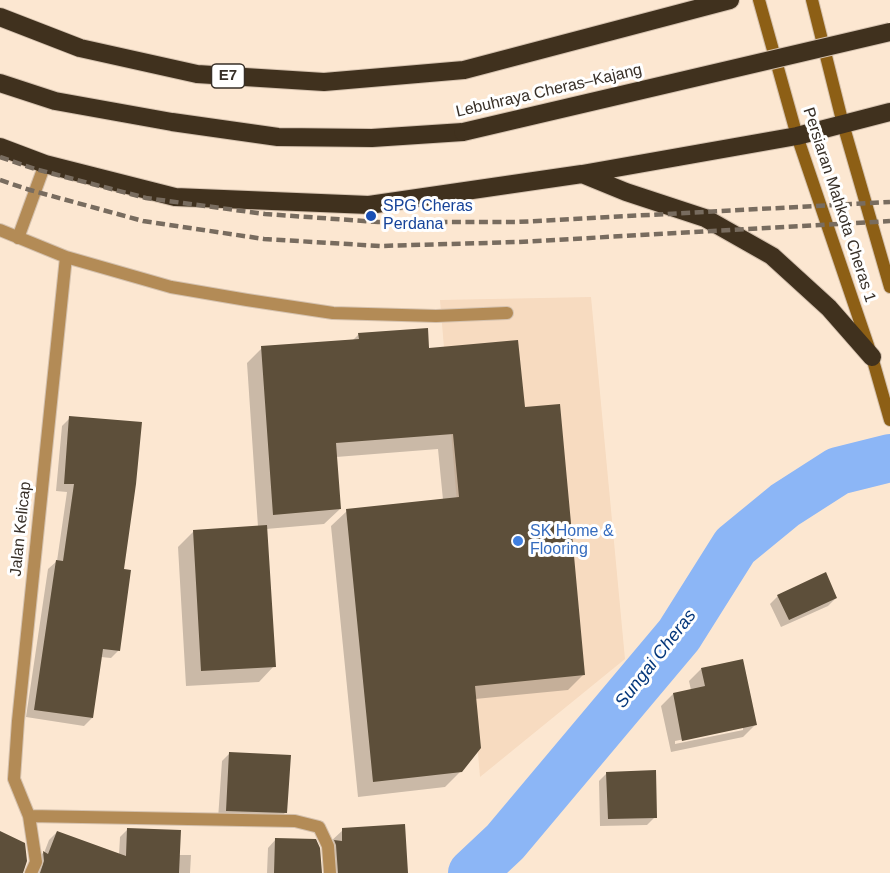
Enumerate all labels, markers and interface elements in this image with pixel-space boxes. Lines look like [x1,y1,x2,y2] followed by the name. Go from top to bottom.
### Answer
[454,60,644,122] street label: Lebuhraya Cheras–Kajang
[212,64,244,88] road number: E7
[798,105,880,305] street label: Persiaran Mahkota Cheras 1
[383,197,473,235] place label: SPG Cheras Perdana
[364,209,378,223] marker: SPG Cheras Perdana
[6,481,36,577] street label: Jalan Kelicap
[530,522,614,560] place label: SK Home & Flooring
[511,534,525,548] marker: SK Home & Flooring
[611,605,701,713] water label: Sungai Cheras

